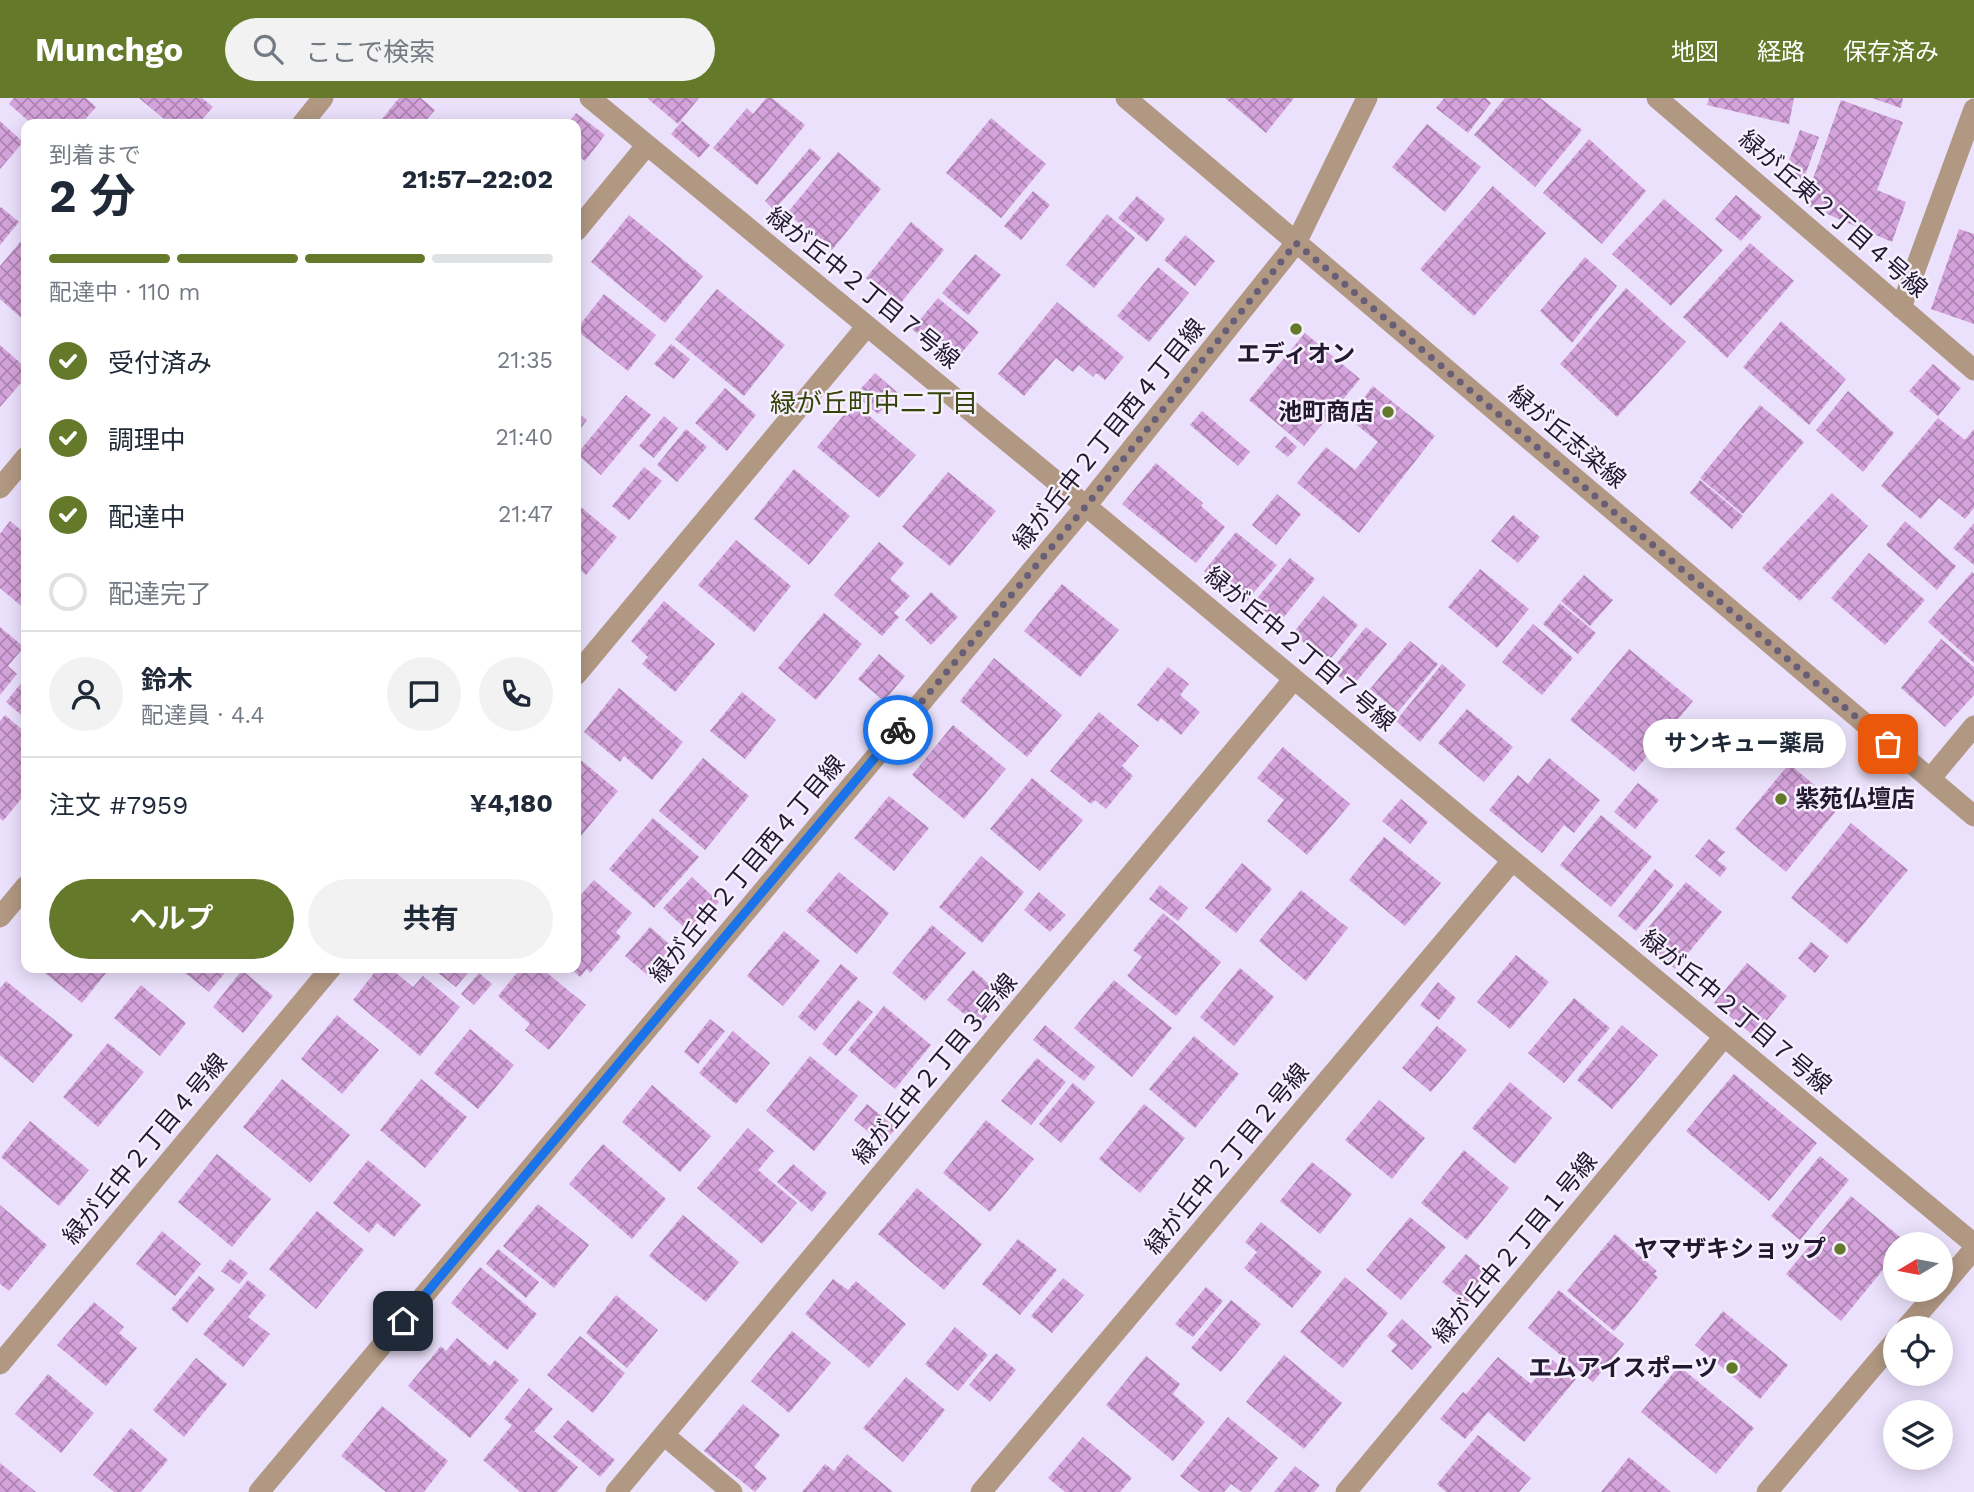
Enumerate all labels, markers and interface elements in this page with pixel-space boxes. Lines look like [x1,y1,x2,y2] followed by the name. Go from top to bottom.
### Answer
[225,18,715,81] search box
[35,30,183,69] text: Munchgo
[249,30,287,68] icon: search
[305,37,435,67] text: ここで検索
[1671,38,1719,66] text: 地図
[1757,38,1805,66] text: 経路
[1843,38,1939,66] text: 保存済み
[1733,125,1933,303] street label: 緑が丘東２丁目４号線
[49,142,141,169] text: 到着まで
[402,164,553,194] text: 21:57–22:02
[49,169,136,223] text: 2 分
[761,202,965,374] street label: 緑が丘中２丁目７号線
[49,279,200,306] text: 配達中 · 110 m
[1007,313,1211,555] street label: 緑が丘中２丁目西４丁目線
[1288,321,1304,337] marker: エディオン
[1237,340,1355,368] place label: エディオン
[49,342,87,380] icon: check
[497,347,553,374] text: 21:35
[108,348,212,378] text: 受付済み
[1503,380,1631,494] street label: 緑が丘志染線
[770,388,978,418] district label: 緑が丘町中二丁目
[1278,398,1374,426] place label: 池町商店
[1380,404,1396,420] marker: 池町商店
[49,419,87,457] icon: check
[495,424,553,451] text: 21:40
[108,425,186,455] text: 調理中
[49,496,87,534] icon: check
[498,501,553,528] text: 21:47
[108,502,186,532] text: 配達中
[1199,561,1401,737] street label: 緑が丘中２丁目７号線
[108,579,212,609] text: 配達完了
[49,657,123,731] button: person
[387,657,461,731] button: chat
[479,657,553,731] button: phone
[141,665,193,695] text: 鈴木
[863,695,933,765] courier
[141,702,265,729] text: 配達員 · 4.4
[879,711,917,749] icon: bike
[1858,714,1918,774] pin
[1643,720,1846,768] callout: サンキュー薬局
[1869,725,1907,763] icon: bag
[1664,730,1825,757] text: サンキュー薬局
[644,750,850,988] street label: 緑が丘中２丁目西４丁目線
[1795,785,1915,813] place label: 紫苑仏壇店
[470,788,553,818] text: ¥4,180
[49,790,188,820] text: 注文 #7959
[1773,791,1789,807] marker: 紫苑仏壇店
[49,879,294,959] button: ヘルプ
[308,879,553,959] button: 共有
[1635,924,1837,1100] street label: 緑が丘中２丁目７号線
[847,968,1023,1170] street label: 緑が丘中２丁目３号線
[57,1048,233,1250] street label: 緑が丘中２丁目４号線
[1139,1058,1315,1260] street label: 緑が丘中２丁目２号線
[1427,1147,1603,1349] street label: 緑が丘中２丁目１号線
[1883,1232,1953,1302] north arrow
[1883,1232,1953,1470] map controls
[1634,1235,1826,1263] place label: ヤマザキショップ
[1832,1241,1848,1257] marker: ヤマザキショップ
[373,1291,433,1351] pin
[384,1302,422,1340] icon: home
[1883,1316,1953,1386] button: locate
[1528,1354,1718,1382] place label: エムアイスポーツ
[1724,1360,1740,1376] marker: エムアイスポーツ
[1883,1400,1953,1470] button: layers

